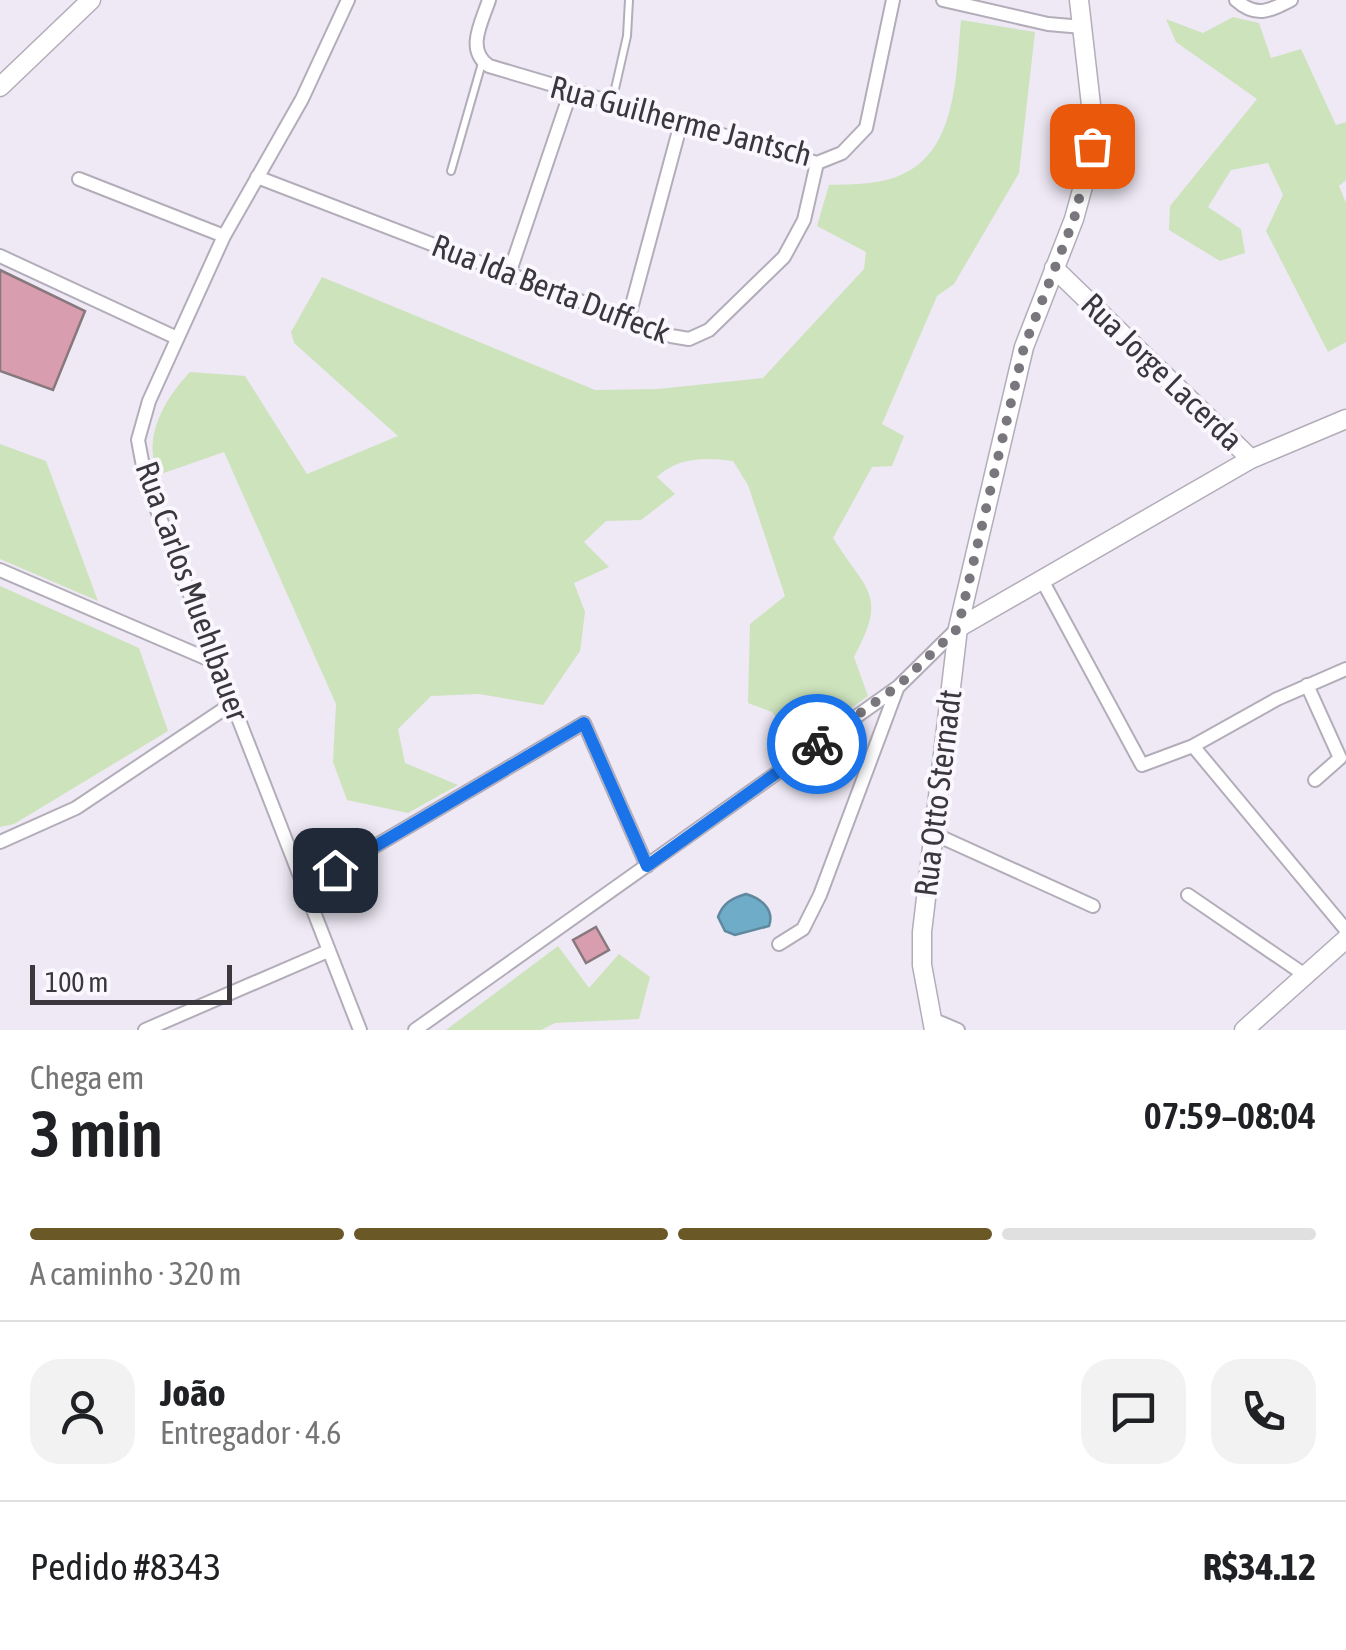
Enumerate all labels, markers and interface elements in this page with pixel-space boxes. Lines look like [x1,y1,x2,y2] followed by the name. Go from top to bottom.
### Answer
[546,68,816,173] street label: Rua Guilherme Jantsch
[1050,104,1135,189] pin
[1065,119,1120,174] icon: bag
[427,226,675,351] street label: Rua Ida Berta Duffeck
[1074,286,1251,458] street label: Rua Jorge Lacerda
[128,456,257,726] street label: Rua Carlos Muehlbauer
[906,687,969,898] street label: Rua Otto Sternadt
[767,694,867,794] courier
[790,717,845,772] icon: bike
[293,828,378,913] pin
[308,843,363,898] icon: home
[30,960,232,1004] scale bar
[45,966,108,998] text: 100 m
[30,1059,144,1096] text: Chega em
[1144,1094,1316,1137] text: 07:59–08:04
[30,1096,163,1171] text: 3 min
[30,1255,241,1292] text: A caminho · 320 m
[30,1359,135,1464] button: person
[1081,1359,1186,1464] button: chat
[1211,1359,1316,1464] button: phone
[160,1371,226,1414] text: João
[160,1414,341,1451] text: Entregador · 4.6
[30,1545,221,1588] text: Pedido #8343
[1203,1545,1316,1588] text: R$34.12

